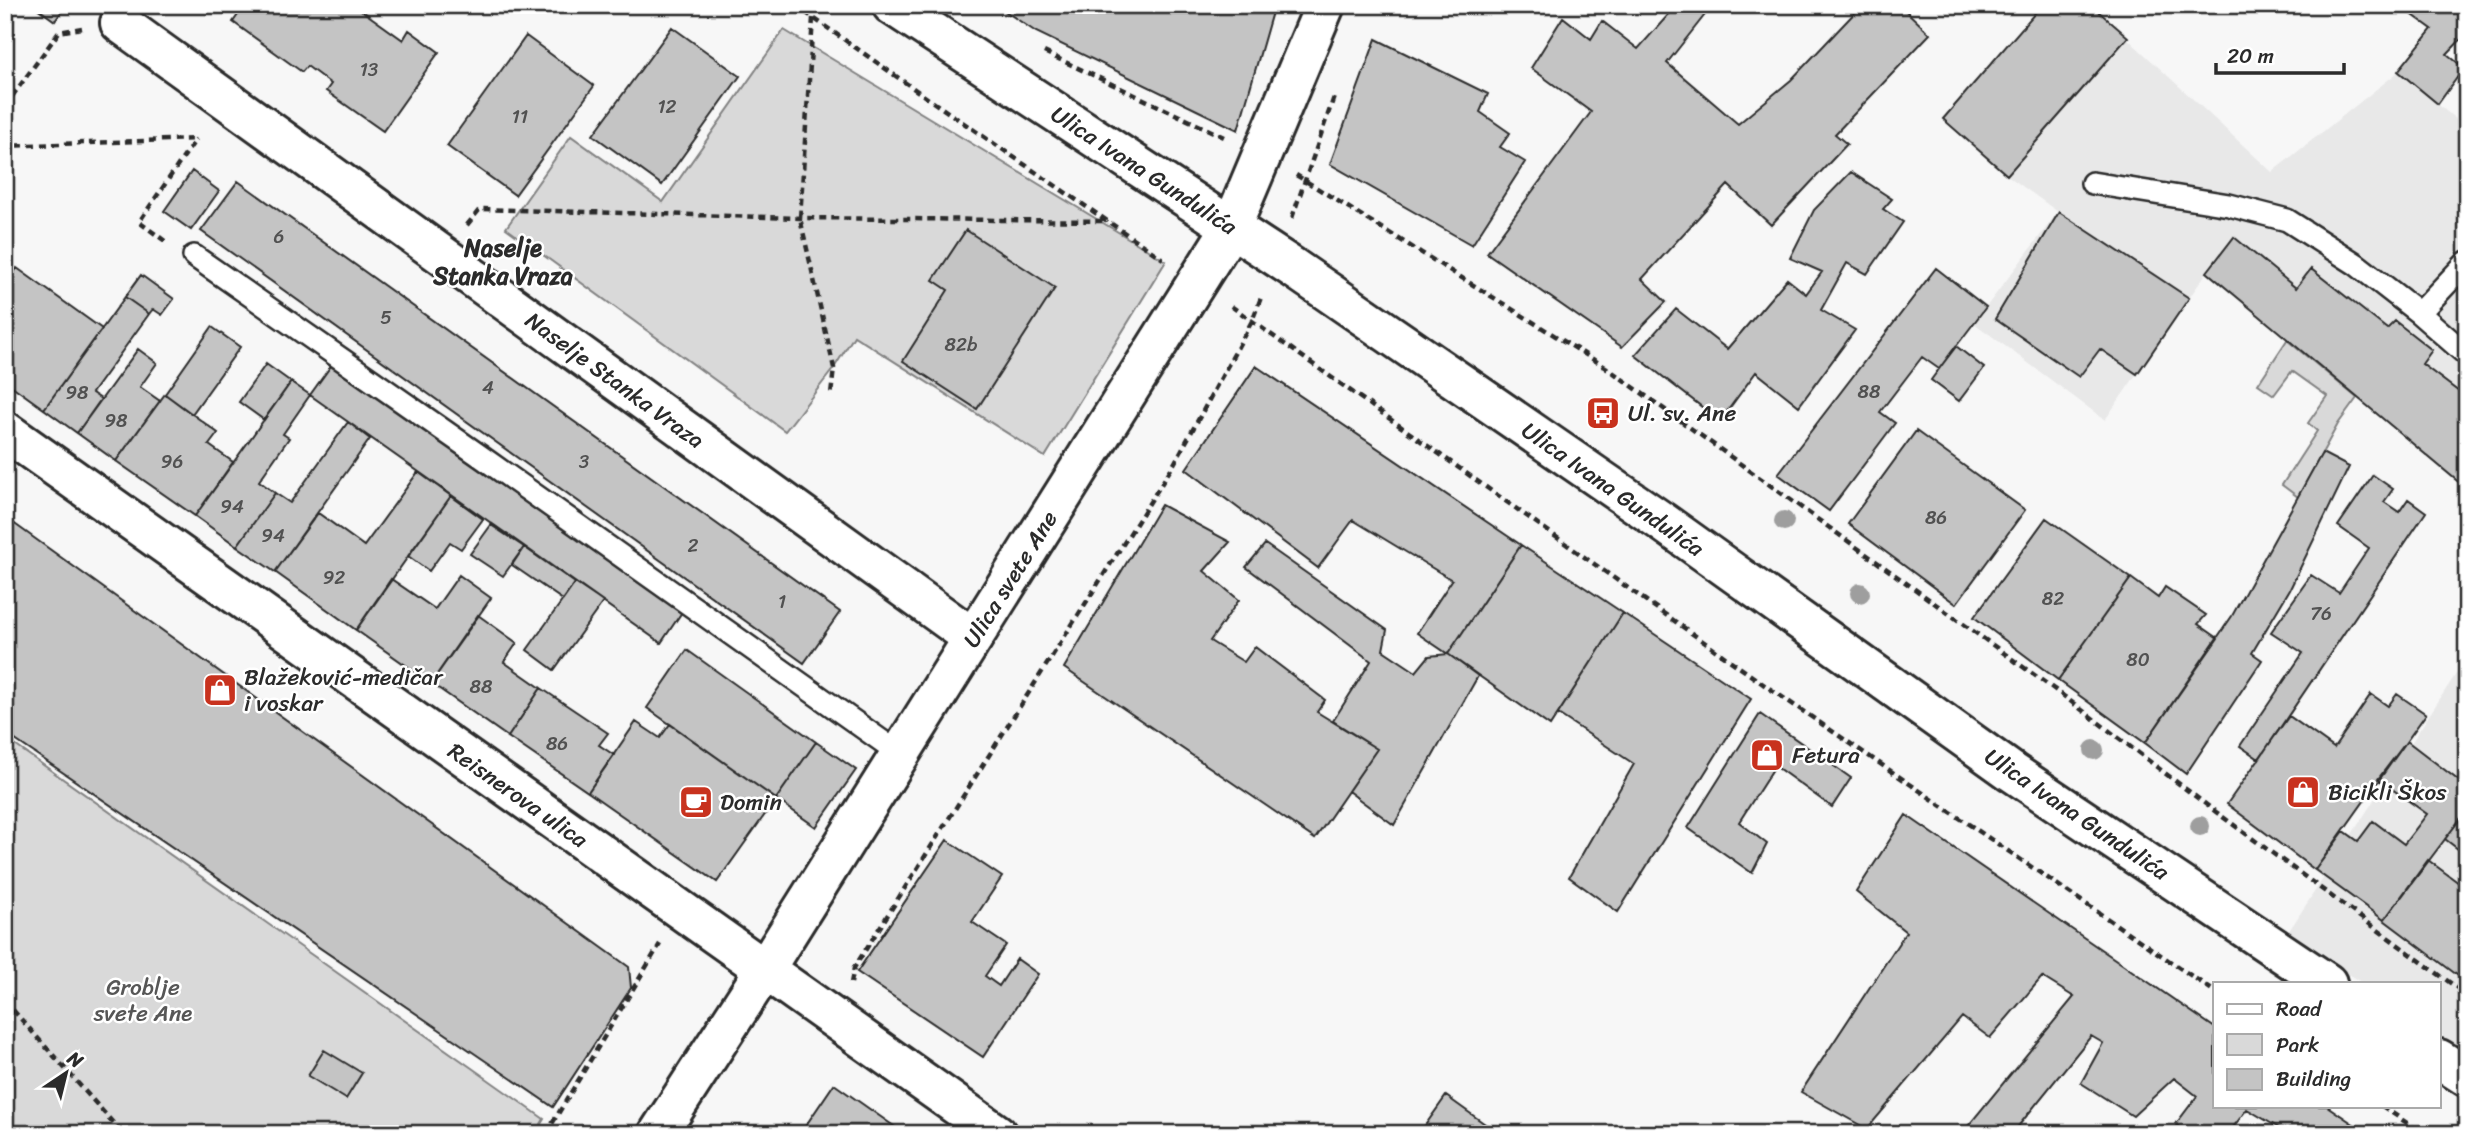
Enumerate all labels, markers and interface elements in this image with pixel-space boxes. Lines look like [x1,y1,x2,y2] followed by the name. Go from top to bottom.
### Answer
[2216,32,2344,76] scale bar
[2227,37,2274,75] text: 20 m
[360,53,379,86] house number: 13
[657,90,677,123] house number: 12
[1042,94,1246,247] street label: Ulica Ivana Gundulića
[512,100,528,133] house number: 11
[274,220,284,253] house number: 6
[432,227,573,297] district label: Naselje Stanka Vraza
[380,301,392,334] house number: 5
[516,301,713,460] street label: Naselje Stanka Vraza
[945,328,977,361] house number: 82b
[482,371,494,404] house number: 4
[1858,375,1881,408] house number: 88
[65,376,89,409] house number: 98
[1628,393,1736,434] place label: Ul. sv. Ane
[1584,394,1622,432] bus stop icon: Ul. sv. Ane
[104,404,128,437] house number: 98
[1513,411,1713,568] street label: Ulica Ivana Gundulića
[161,445,183,478] house number: 96
[579,445,590,478] house number: 3
[220,490,244,523] house number: 94
[1925,501,1947,534] house number: 86
[952,502,1069,656] street label: Ulica svete Ane
[261,519,285,552] house number: 94
[688,529,699,562] house number: 2
[323,561,345,594] house number: 92
[2042,582,2064,615] house number: 82
[778,585,786,618] house number: 1
[2310,597,2332,630] house number: 76
[2126,643,2150,676] house number: 80
[244,657,444,724] place label: Blažeković-medičar i voskar
[470,670,493,703] house number: 88
[201,671,239,709] shop icon: Blažeković-medičar i voskar
[546,727,568,760] house number: 86
[439,732,597,859] street label: Reisnerova ulica
[1792,735,1860,776] place label: Fetura
[1748,736,1786,774] shop icon: Fetura
[1976,737,2178,892] street label: Ulica Ivana Gundulića
[2328,772,2447,813] place label: Bicikli Škos
[2284,773,2322,811] shop icon: Bicikli Škos
[720,782,782,823] place label: Domin
[677,783,715,821] cafe icon: Domin
[93,967,192,1034] park label: Groblje svete Ane
[2213,982,2440,1108] legend
[2276,990,2323,1028] text: Road
[2276,1026,2319,1064] text: Park
[32,1038,102,1108] north arrow
[60,1042,91,1077] text: N
[2276,1060,2352,1098] text: Building

